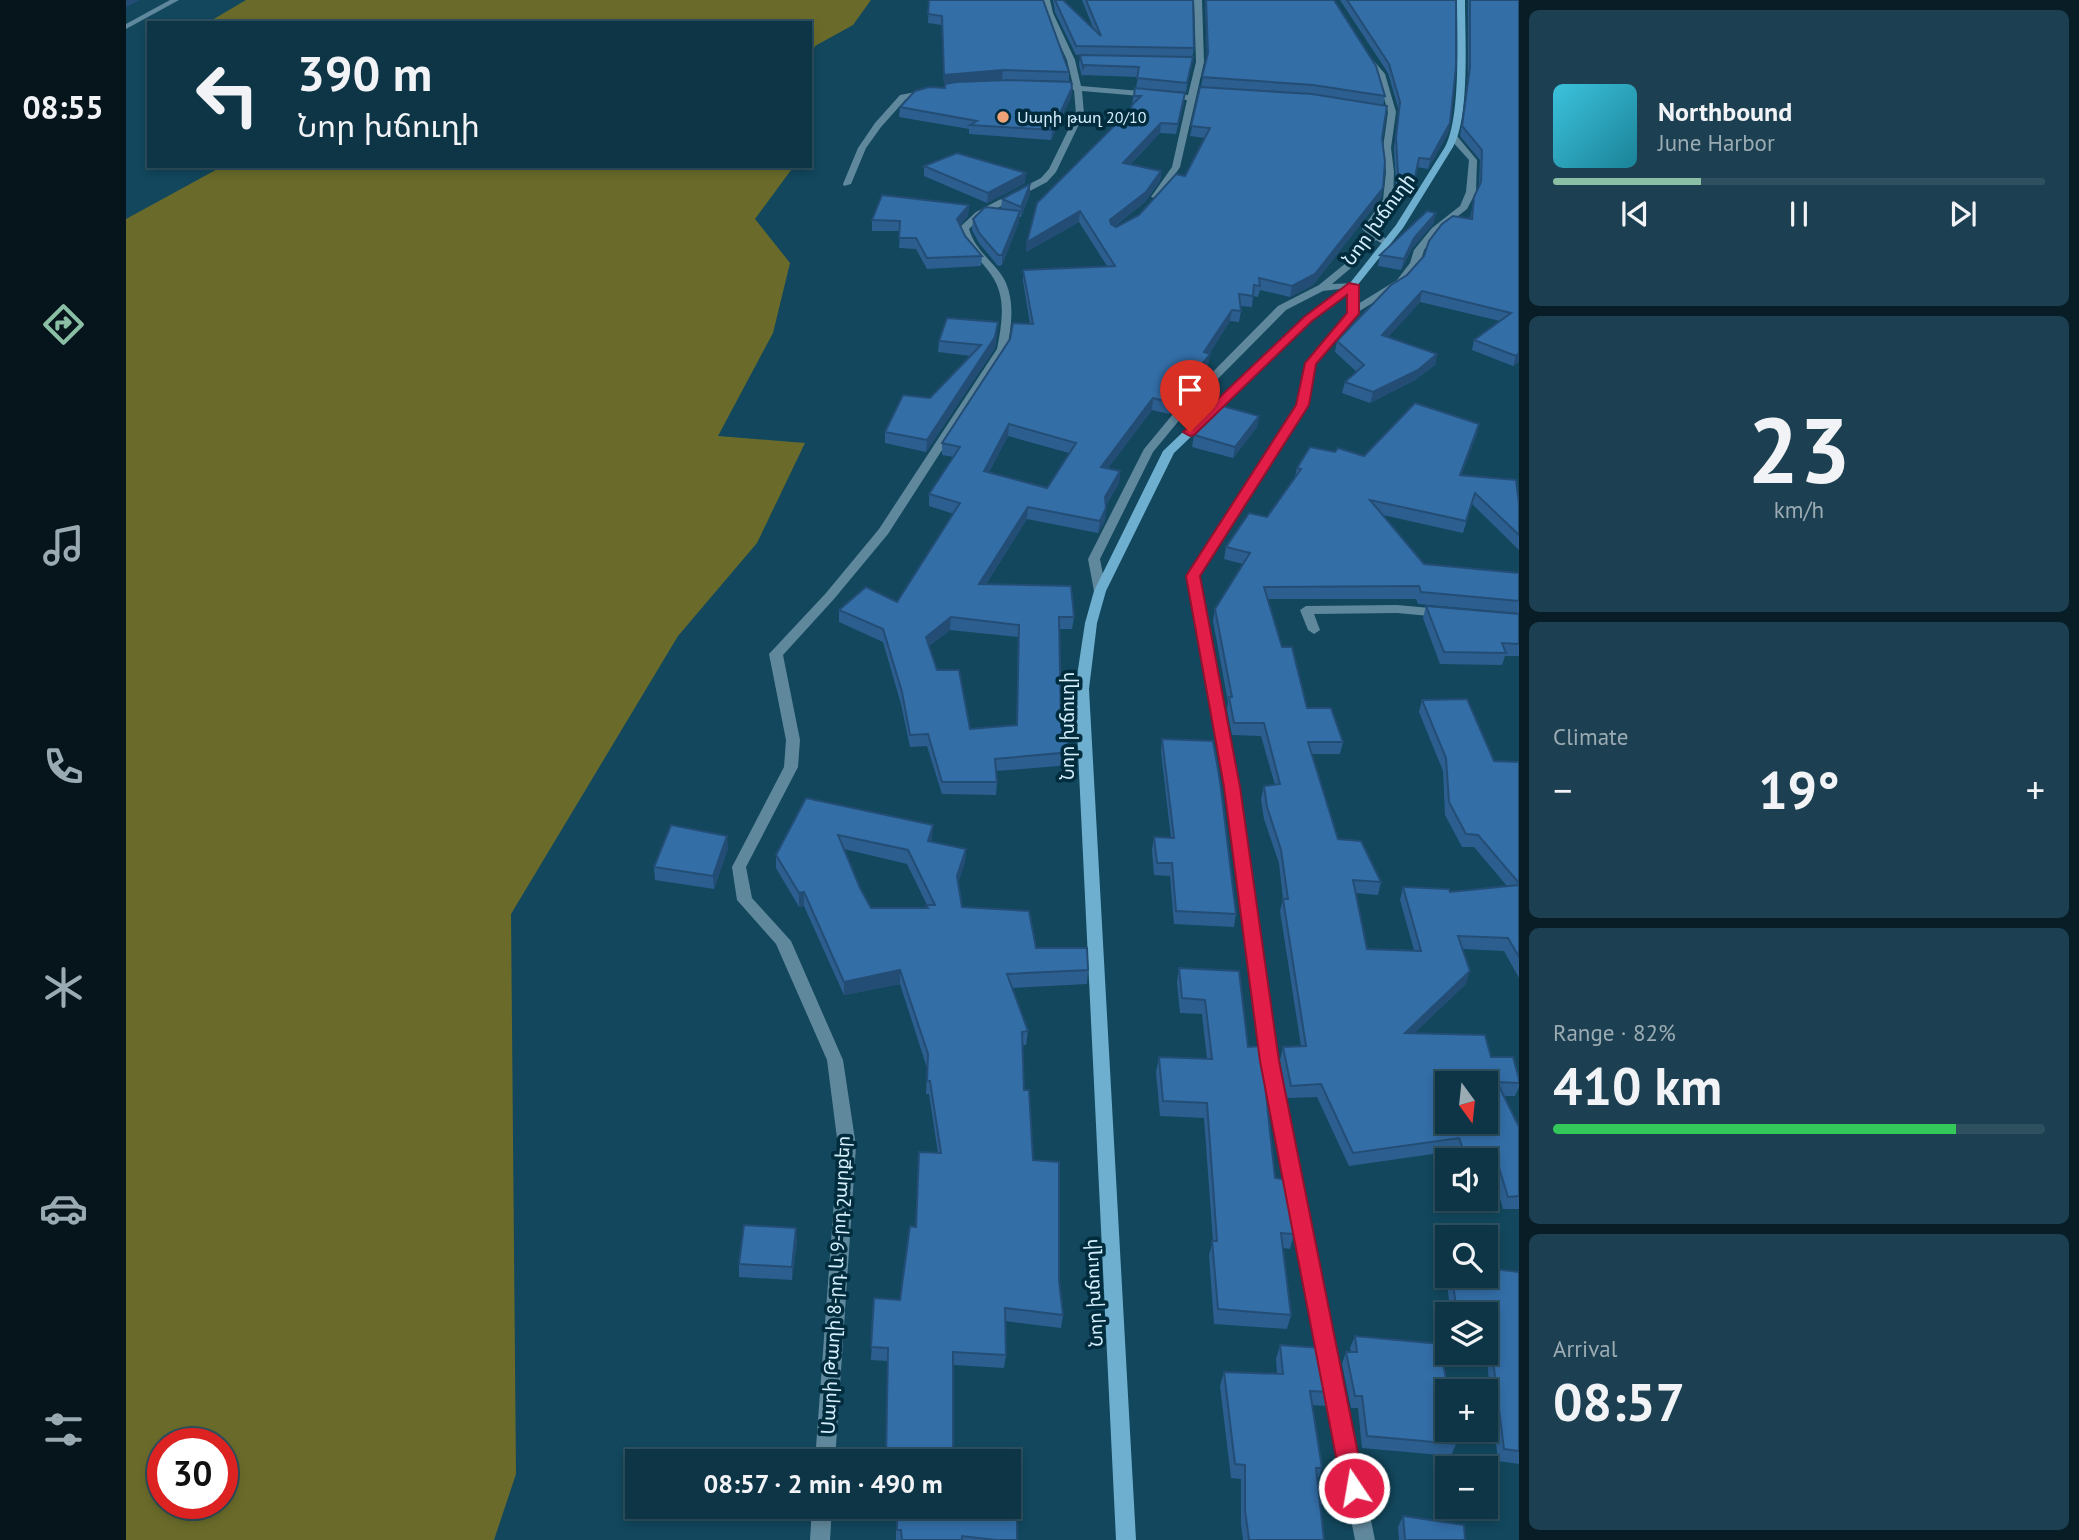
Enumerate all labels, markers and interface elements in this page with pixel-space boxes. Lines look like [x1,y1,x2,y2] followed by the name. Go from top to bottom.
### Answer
[297,41,432,105] text: 390 m
[182,49,273,140] icon: left
[22,86,104,128] text: 08:55
[1658,95,1792,128] text: Northbound
[297,104,480,146] text: Նոր խճուղի
[1017,107,1147,127] place label: Սարի թաղ 20/10
[995,109,1011,125] marker: Սարի թաղ 20/10
[1658,128,1775,157] text: June Harbor
[1336,168,1420,270] street label: Նոր խճուղի
[1616,195,1654,233] icon: previous
[1780,195,1818,233] icon: pause
[1944,195,1982,233] icon: next
[39,300,88,349] icon: directions
[1160,360,1220,432] pin
[1171,371,1209,409] icon: arrive
[1747,390,1851,508] text: 23
[1774,495,1824,524] text: km/h
[39,521,88,570] icon: music
[1055,672,1079,780] street label: Նոր խճուղի
[1553,722,1628,751] text: Climate
[39,742,88,791] icon: phone
[1758,756,1840,823] text: 19°
[1553,765,1572,814] text: −
[2026,765,2045,814] text: +
[39,963,88,1012] icon: climate
[1553,1018,1676,1047] text: Range · 82%
[1553,1052,1722,1119] text: 410 km
[1435,1071,1498,1134] north arrow
[1435,1071,1498,1519] map controls
[815,1135,855,1435] street label: Սարի Թաղի 8-րդ և 9-րդ շարքեր
[1435,1148,1498,1211] button: sound
[39,1184,88,1233] icon: car
[1435,1225,1498,1288] button: search
[1078,1238,1108,1348] street label: Նոր խճուղի
[1435,1302,1498,1365] button: layers
[1553,1334,1617,1363] text: Arrival
[1553,1368,1685,1435] text: 08:57
[1435,1379,1498,1442] button: +
[39,1405,88,1454] icon: filters
[147,1428,238,1519] speed limit sign: 30
[1317,1451,1391,1525] position arrow
[1435,1456,1498,1519] button: −
[703,1467,943,1500] text: 08:57 · 2 min · 490 m

